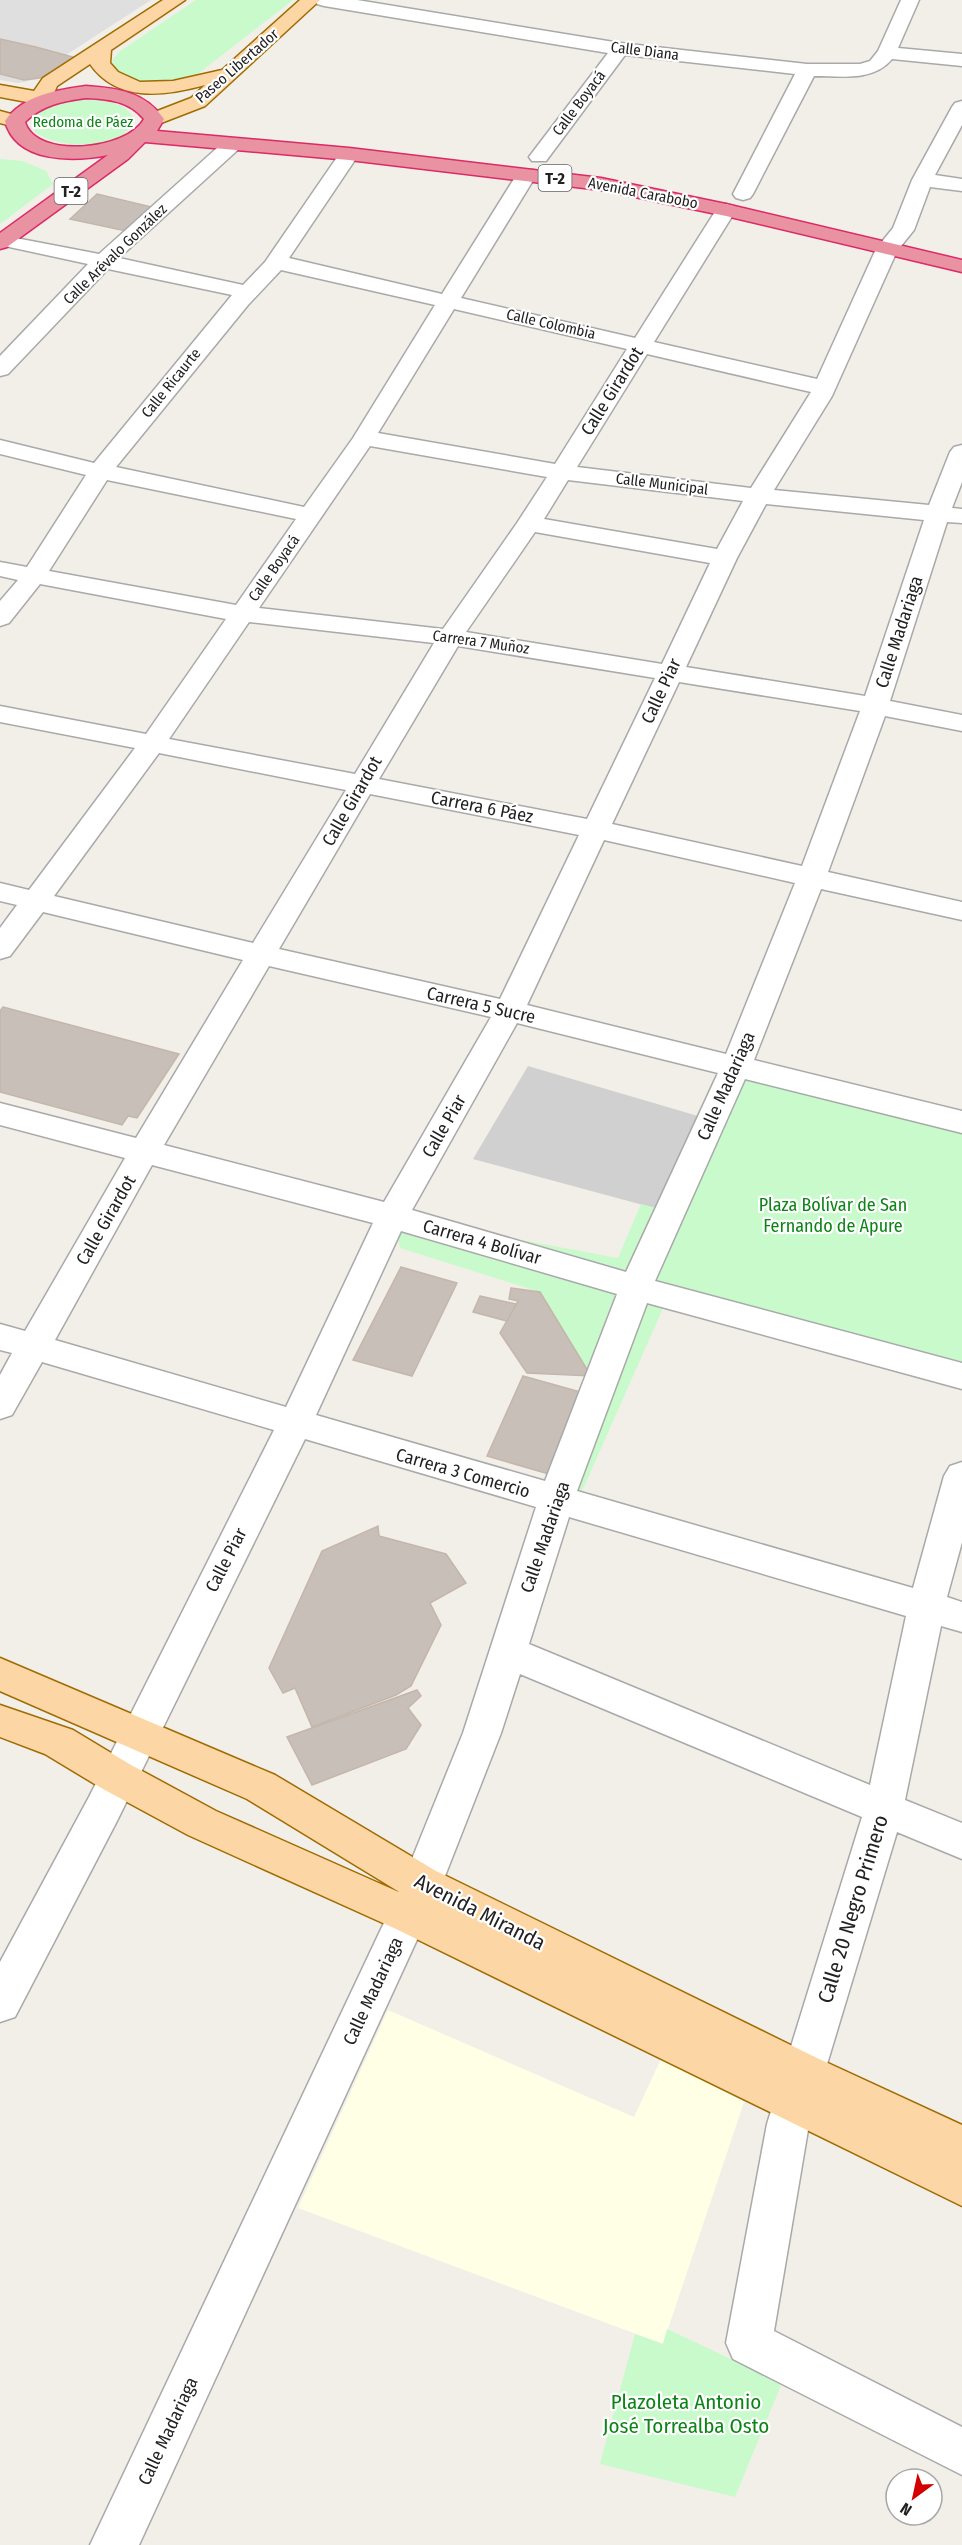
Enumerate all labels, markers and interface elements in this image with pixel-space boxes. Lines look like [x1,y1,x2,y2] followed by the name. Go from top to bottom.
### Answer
[192,25,283,107] street label: Paseo Libertador
[610,38,680,64] street label: Calle Diana
[549,67,609,139] street label: Calle Boyacá
[33,113,133,131] park label: Redoma de Páez
[538,165,572,191] road number: T-2
[587,174,699,212] street label: Avenida Carabobo
[54,178,88,204] road number: T-2
[60,200,171,308] street label: Calle Arévalo González
[505,305,597,343] street label: Calle Colombia
[576,343,648,439] street label: Calle Girardot
[138,345,204,421] street label: Calle Ricaurte
[615,469,709,499] street label: Calle Municipal
[245,531,303,605] street label: Calle Boyacá
[871,573,928,691] street label: Calle Madariaga
[431,626,531,658] street label: Carrera 7 Muñoz
[636,654,686,727] street label: Calle Piar
[317,752,387,850] street label: Calle Girardot
[429,786,535,828] street label: Carrera 6 Páez
[425,982,538,1028] street label: Carrera 5 Sucre
[692,1028,760,1144] street label: Calle Madariaga
[417,1090,471,1161] street label: Calle Piar
[71,1171,141,1269] street label: Calle Girardot
[759,1194,907,1237] park label: Plaza Bolívar de San Fernando de Apure
[420,1215,544,1270] street label: Carrera 4 Bolívar
[393,1443,533,1503] street label: Carrera 3 Comercio
[516,1478,574,1596] street label: Calle Madariaga
[200,1524,252,1596] street label: Calle Piar
[812,1812,894,2006] street label: Calle 20 Negro Primero
[410,1868,550,1956] street label: Avenida Miranda
[338,1933,408,2048] street label: Calle Madariaga
[133,2373,203,2488] street label: Calle Madariaga
[603,2389,769,2439] park label: Plazoleta Antonio José Torrealba Osto
[884,2467,944,2527] north arrow
[897,2499,915,2520] text: N

